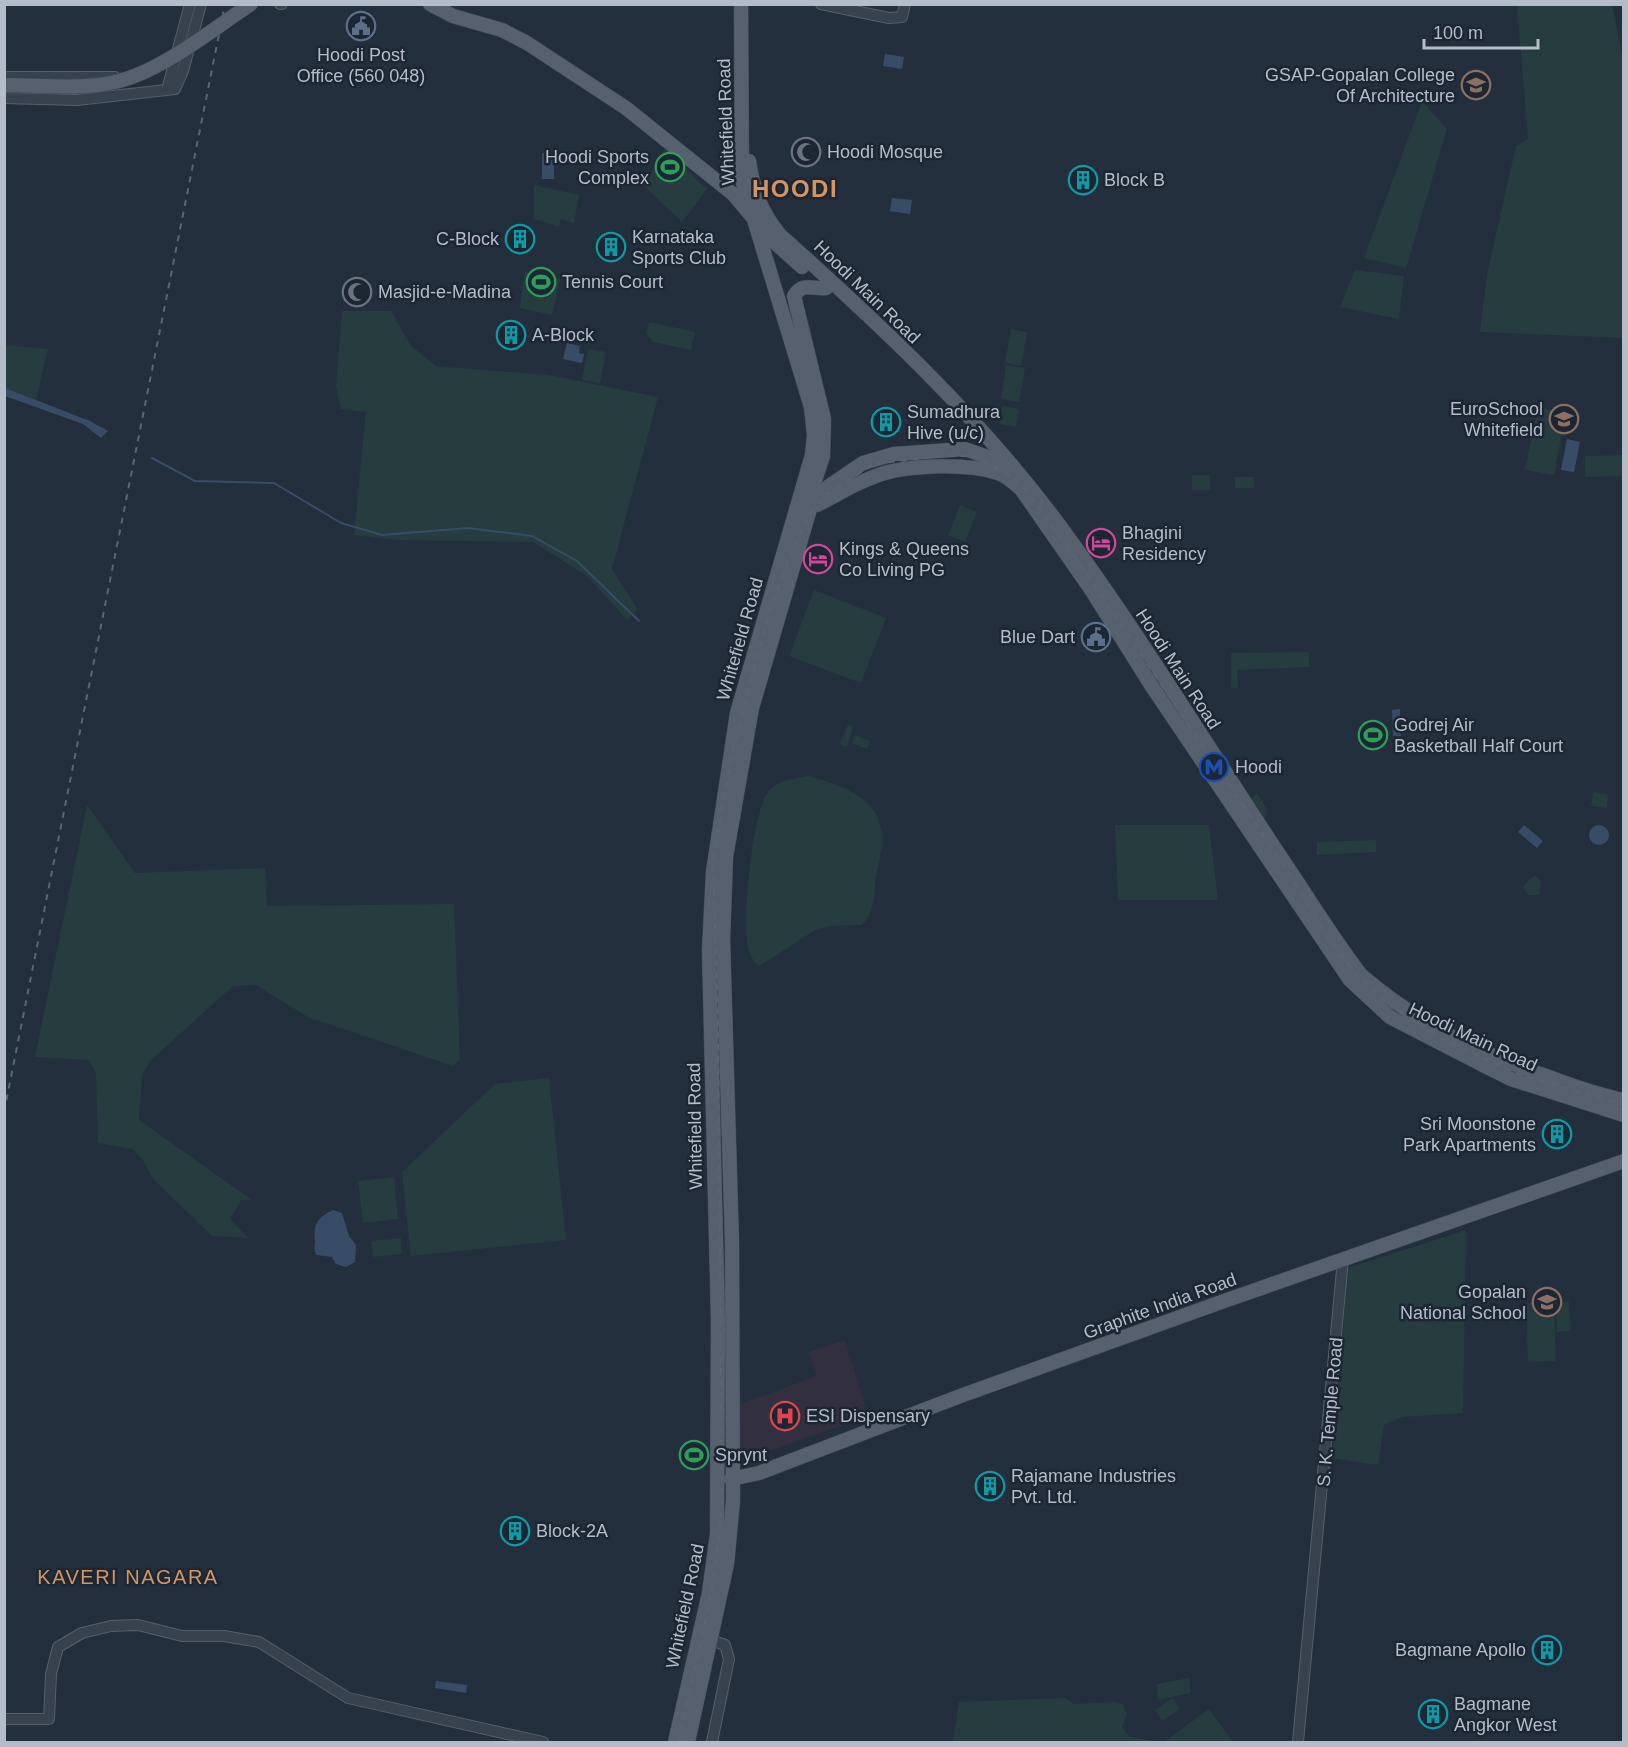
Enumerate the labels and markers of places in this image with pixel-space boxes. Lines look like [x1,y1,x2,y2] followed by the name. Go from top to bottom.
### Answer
[345,10,377,42] public building icon: Hoodi Post Office (560 048)
[297,45,425,86] place label: Hoodi Post Office (560 048)
[1265,65,1455,106] place label: GSAP-Gopalan College Of Architecture
[1460,69,1492,101] school or university icon: GSAP-Gopalan College Of Architecture
[790,136,822,168] mosque icon: Hoodi Mosque
[827,142,943,162] place label: Hoodi Mosque
[545,147,649,188] place label: Hoodi Sports Complex
[654,151,686,183] sports icon: Hoodi Sports Complex
[1067,164,1099,196] building icon: Block B
[1104,170,1165,190] place label: Block B
[504,223,536,255] building icon: C-Block
[632,227,726,268] place label: Karnataka Sports Club
[436,229,500,249] place label: C-Block
[595,231,627,263] building icon: Karnataka Sports Club
[525,266,557,298] sports icon: Tennis Court
[562,272,663,292] place label: Tennis Court
[341,276,373,308] mosque icon: Masjid-e-Madina
[378,282,512,302] place label: Masjid-e-Madina
[495,319,527,351] building icon: A-Block
[532,325,595,345] place label: A-Block
[1450,399,1543,440] place label: EuroSchool Whitefield
[907,402,1001,443] place label: Sumadhura Hive (u/c)
[1548,403,1580,435] school or university icon: EuroSchool Whitefield
[870,406,902,438] building icon: Sumadhura Hive (u/c)
[1122,523,1206,564] place label: Bhagini Residency
[1085,527,1117,559] hotel icon: Bhagini Residency
[839,539,969,580] place label: Kings & Queens Co Living PG
[802,543,834,575] hotel icon: Kings & Queens Co Living PG
[1080,621,1112,653] public building icon: Blue Dart
[1000,627,1075,647] place label: Blue Dart
[1394,715,1563,756] place label: Godrej Air Basketball Half Court
[1357,719,1389,751] sports icon: Godrej Air Basketball Half Court
[1198,751,1230,783] metro station icon: Hoodi
[1235,757,1282,777] place label: Hoodi
[1403,1114,1536,1155] place label: Sri Moonstone Park Apartments
[1541,1118,1573,1150] building icon: Sri Moonstone Park Apartments
[1400,1282,1526,1323] place label: Gopalan National School
[1531,1286,1563,1318] school or university icon: Gopalan National School
[769,1400,801,1432] hospital icon: ESI Dispensary
[806,1406,930,1426] place label: ESI Dispensary
[678,1439,710,1471] sports icon: Sprynt
[715,1445,767,1465] place label: Sprynt
[1011,1466,1176,1507] place label: Rajamane Industries Pvt. Ltd.
[974,1470,1006,1502] building icon: Rajamane Industries Pvt. Ltd.
[499,1515,531,1547] building icon: Block-2A
[536,1521,608,1541] place label: Block-2A
[1531,1634,1563,1666] building icon: Bagmane Apollo
[1395,1640,1526,1660] place label: Bagmane Apollo
[1454,1694,1557,1735] place label: Bagmane Angkor West
[1417,1698,1449,1730] building icon: Bagmane Angkor West

